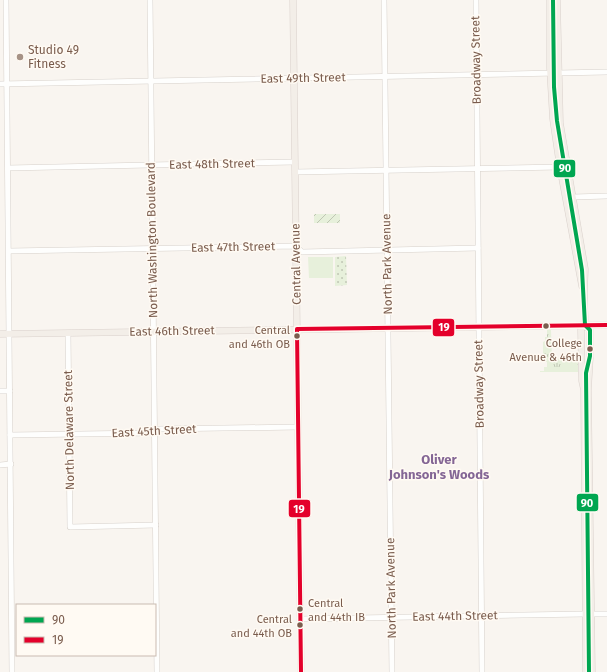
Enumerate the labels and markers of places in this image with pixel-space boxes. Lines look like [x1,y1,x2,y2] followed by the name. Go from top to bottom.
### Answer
[28,43,79,71] place label: Studio 49 Fitness
[15,52,25,62] marker: Studio 49 Fitness
[541,321,551,331] unlabelled marker
[229,324,290,351] place label: Central and 46th OB
[292,331,302,341] marker: Central and 46th OB
[510,337,582,364] place label: College Avenue & 46th
[585,344,595,354] marker: College Avenue & 46th
[308,597,365,624] place label: Central and 44th IB
[295,604,305,614] marker: Central and 44th IB
[231,613,292,640] place label: Central and 44th OB
[295,620,305,630] marker: Central and 44th OB

